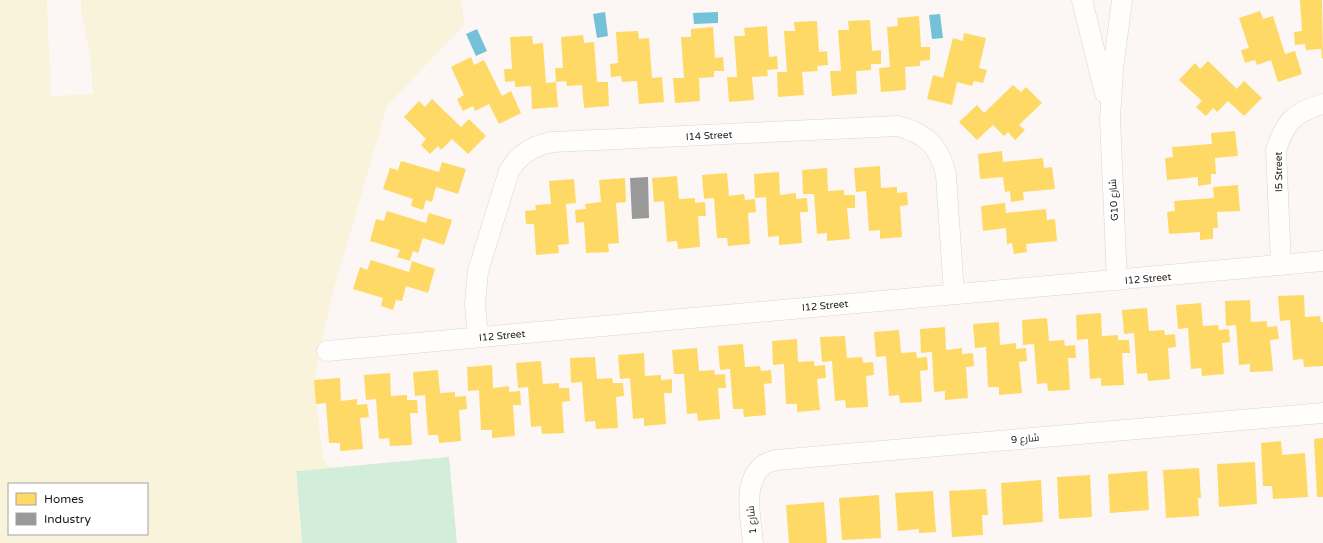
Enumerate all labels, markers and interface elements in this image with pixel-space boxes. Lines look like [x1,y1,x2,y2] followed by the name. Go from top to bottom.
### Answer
[685,129,733,143] street label: I14 Street
[1273,152,1285,192] street label: I5 Street
[1107,179,1121,221] street label: G10 شارع
[1124,271,1172,287] street label: I12 Street
[801,298,849,314] street label: I12 Street
[478,328,526,344] street label: I12 Street
[1010,432,1040,446] street label: شارع 9
[8,483,148,535] legend
[44,492,84,506] text: Homes
[745,505,759,535] street label: شارع 1
[44,512,91,526] text: Industry

